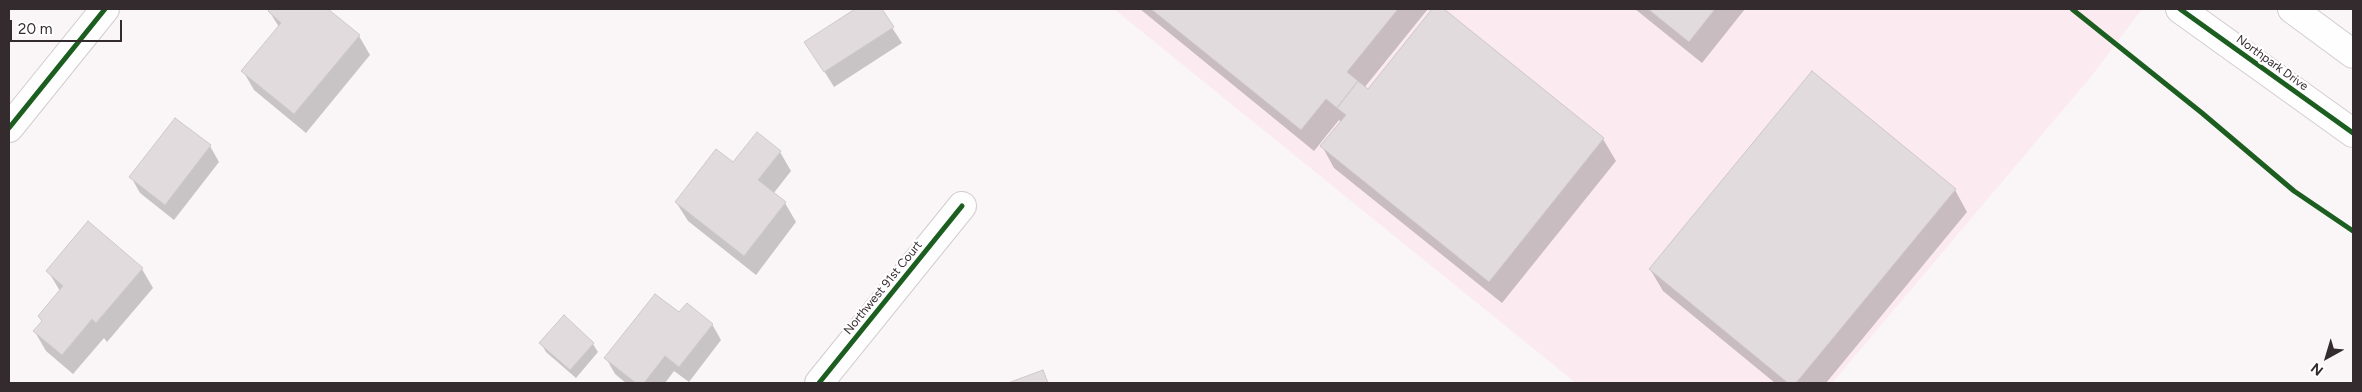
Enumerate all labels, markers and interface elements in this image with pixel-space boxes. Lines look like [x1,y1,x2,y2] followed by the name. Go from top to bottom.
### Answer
[12,10,125,42] scale bar
[18,20,52,38] text: 20 m
[2233,32,2311,94] street label: Northpark Drive
[841,238,925,338] street label: Northwest 91st Court
[2302,332,2352,382] north arrow
[2308,359,2327,379] text: N

